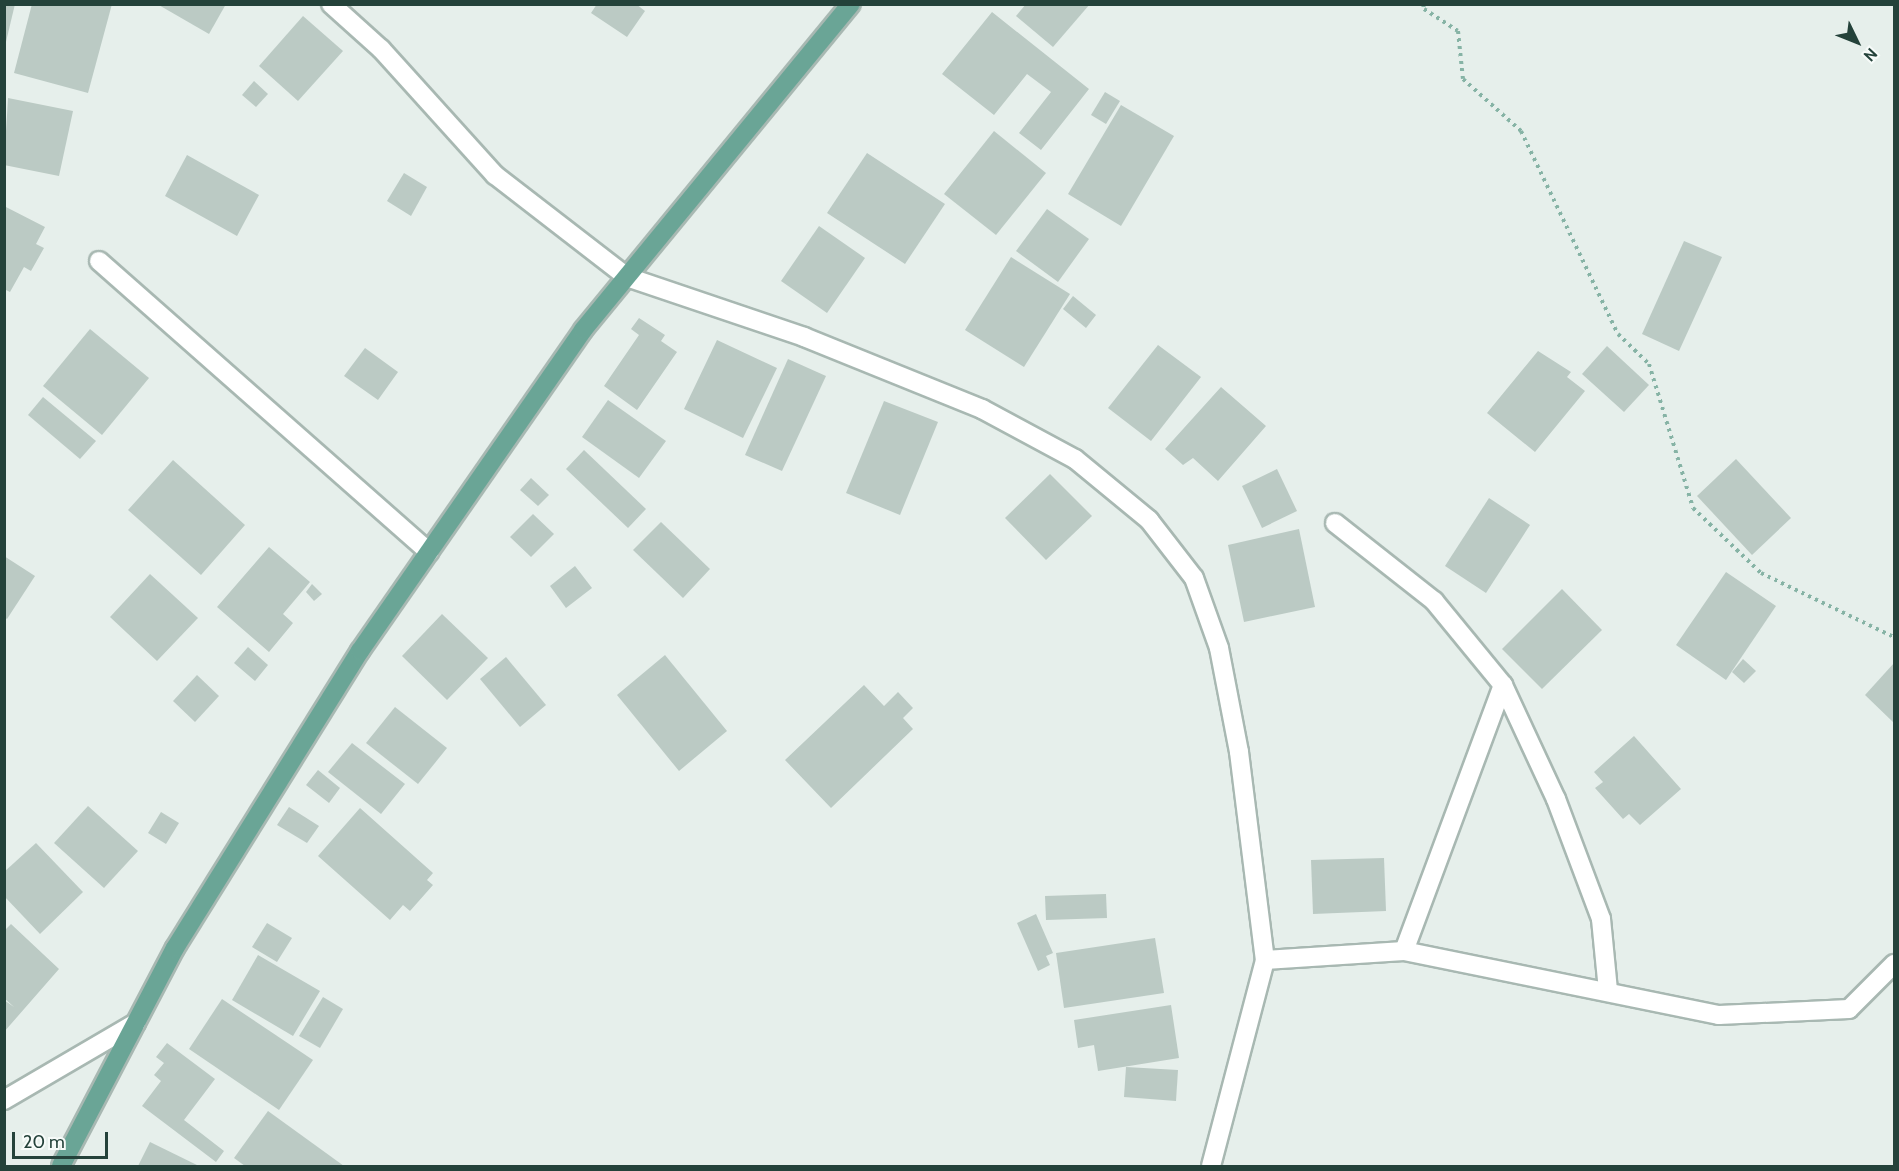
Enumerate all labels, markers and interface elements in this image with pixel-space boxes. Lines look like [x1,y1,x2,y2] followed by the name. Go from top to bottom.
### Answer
[1827,12,1887,72] north arrow
[1860,44,1881,65] text: N
[15,1120,111,1158] scale bar
[23,1131,65,1153] text: 20 m

